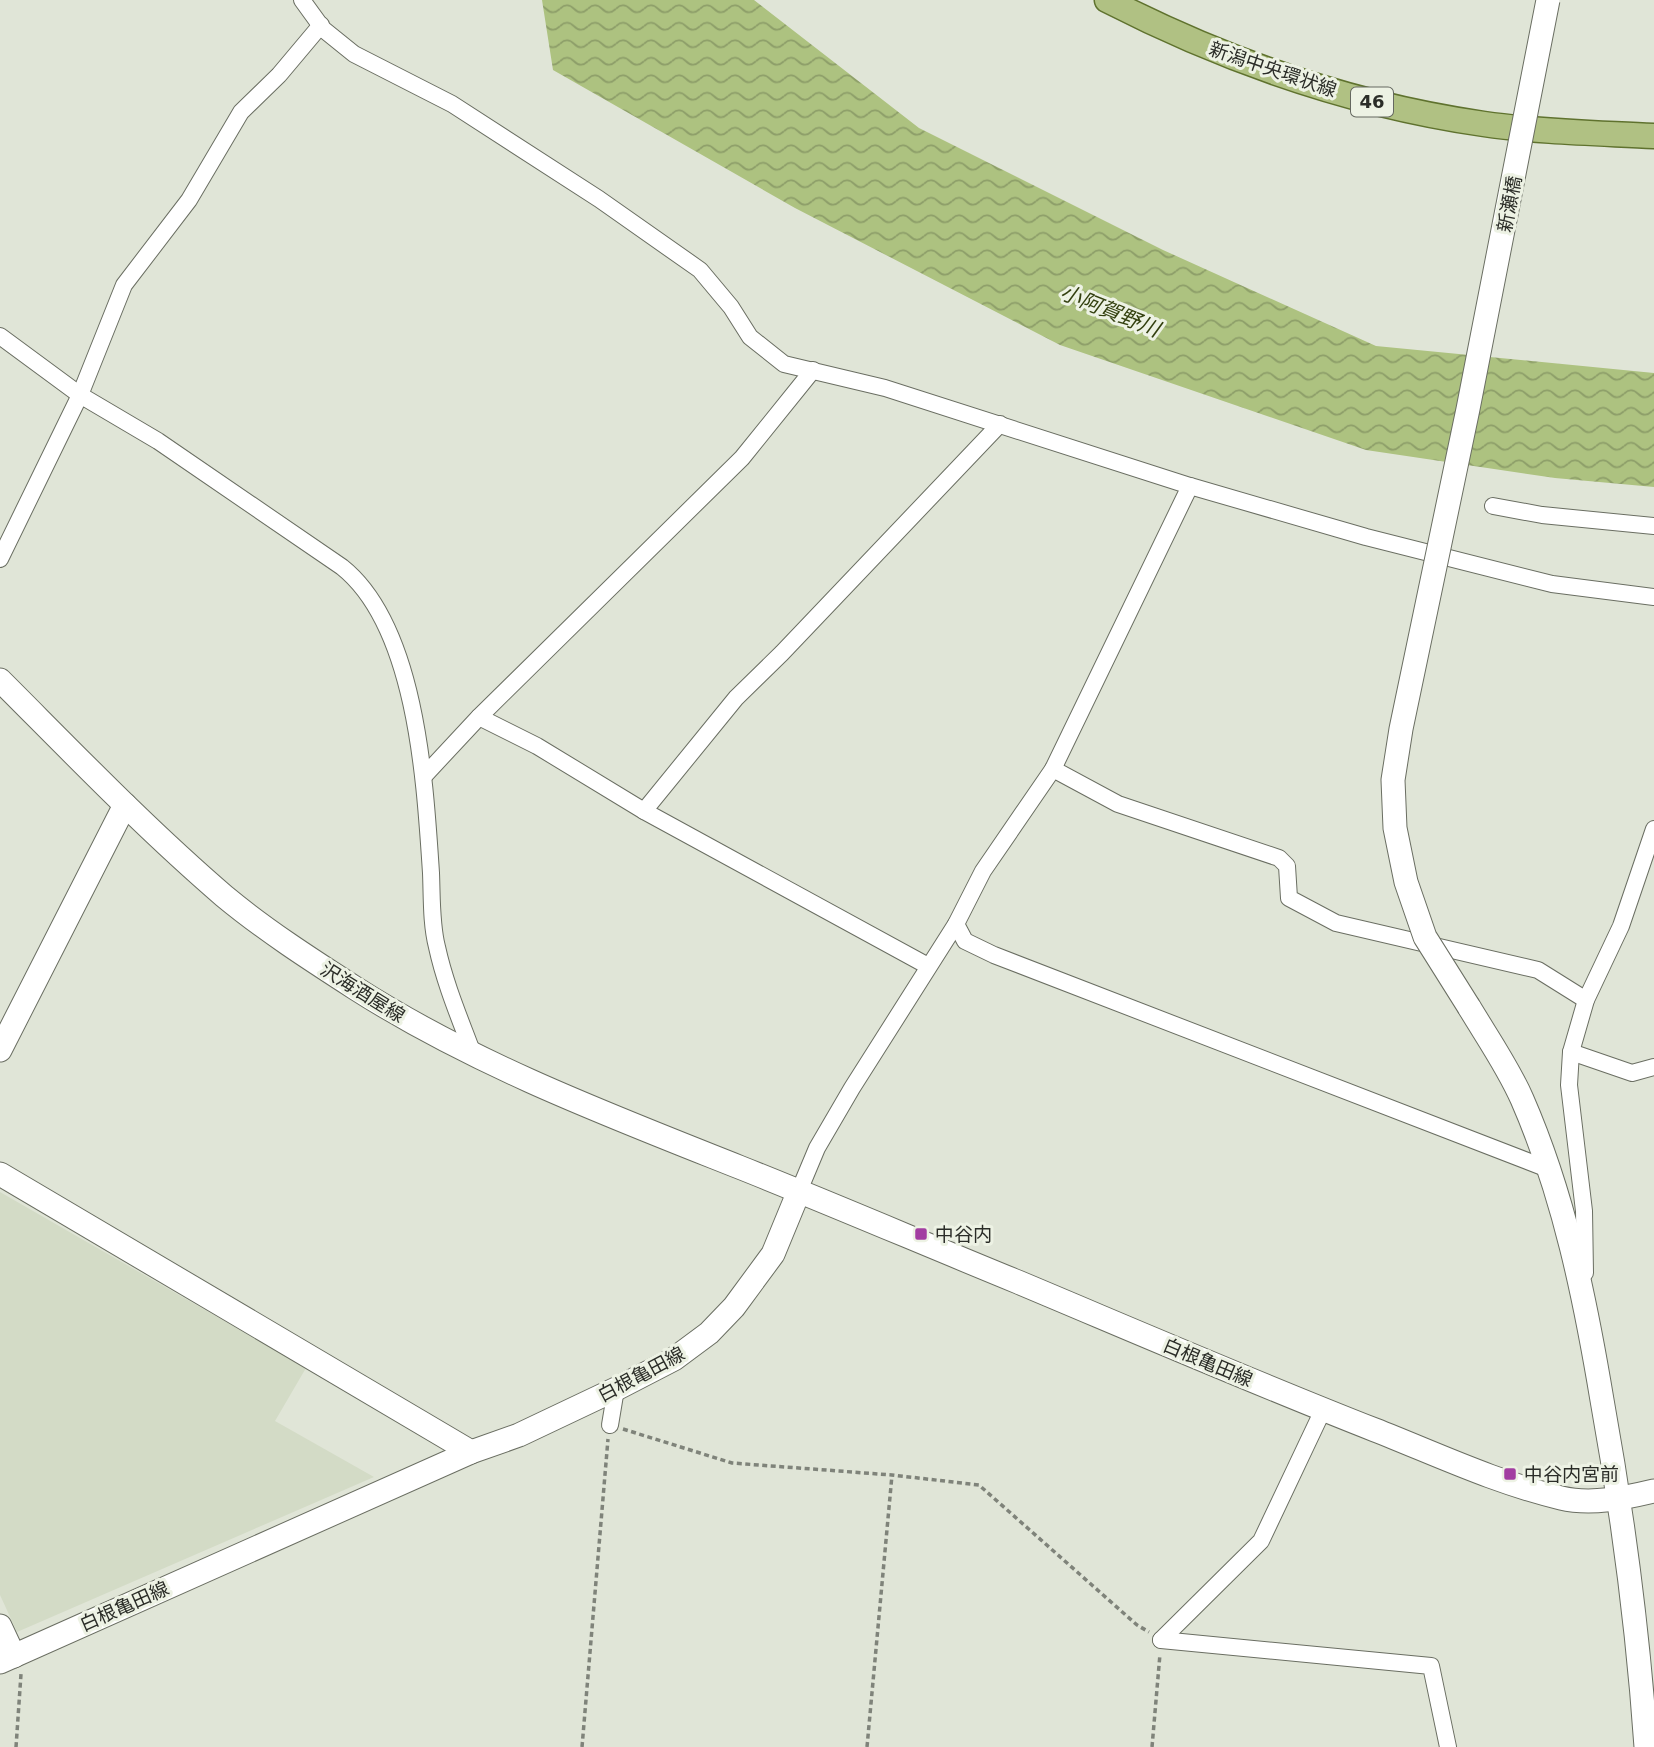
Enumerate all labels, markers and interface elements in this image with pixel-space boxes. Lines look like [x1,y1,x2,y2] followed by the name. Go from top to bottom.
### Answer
[1207,37,1339,101] street label: 新潟中央環状線
[1351,88,1393,116] road number: 46
[1493,174,1525,234] street label: 新瀬橋
[1057,280,1165,343] water label: 小阿賀野川
[317,957,409,1027] street label: 沢海酒屋線
[935,1223,992,1245] place label: 中谷内
[913,1226,929,1242] marker: 中谷内
[1160,1333,1256,1391] street label: 白根亀田線
[594,1342,688,1406] street label: 白根亀田線
[1524,1463,1619,1485] place label: 中谷内宮前
[1502,1466,1518,1482] marker: 中谷内宮前
[76,1577,172,1635] street label: 白根亀田線

